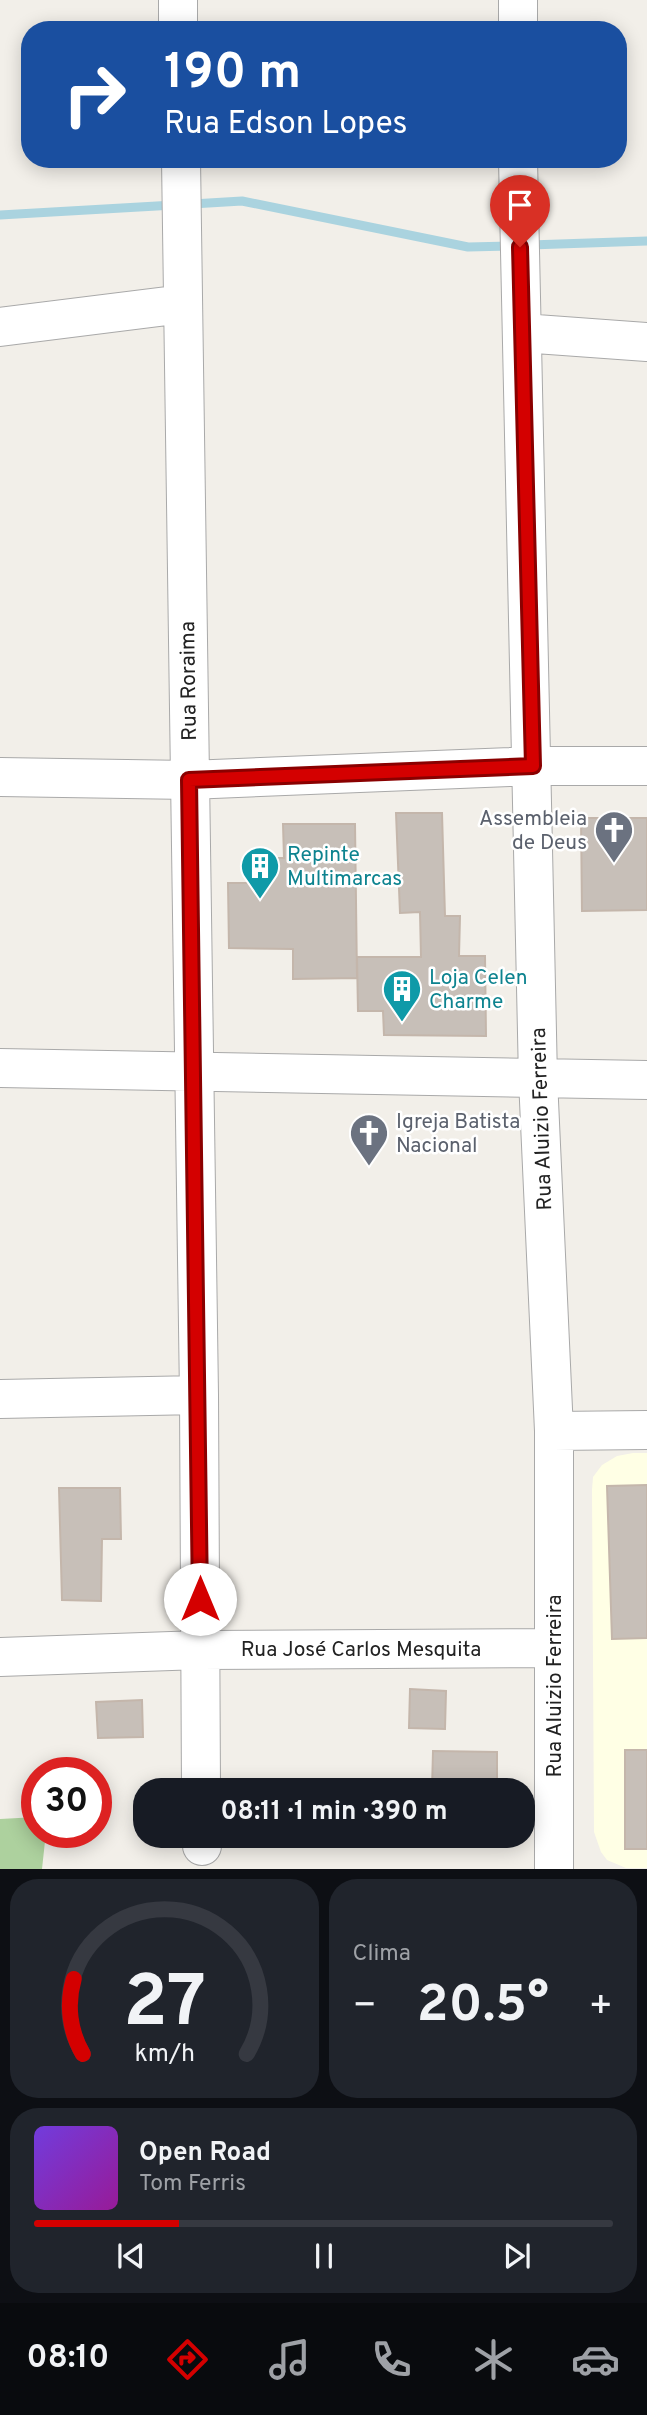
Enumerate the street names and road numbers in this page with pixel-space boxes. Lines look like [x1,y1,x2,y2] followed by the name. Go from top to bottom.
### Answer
[175,621,204,741] street label: Rua Roraima
[526,1027,559,1211] street label: Rua Aluizio Ferreira
[542,1594,569,1778] street label: Rua Aluizio Ferreira
[241,1637,481,1664] street label: Rua José Carlos Mesquita

